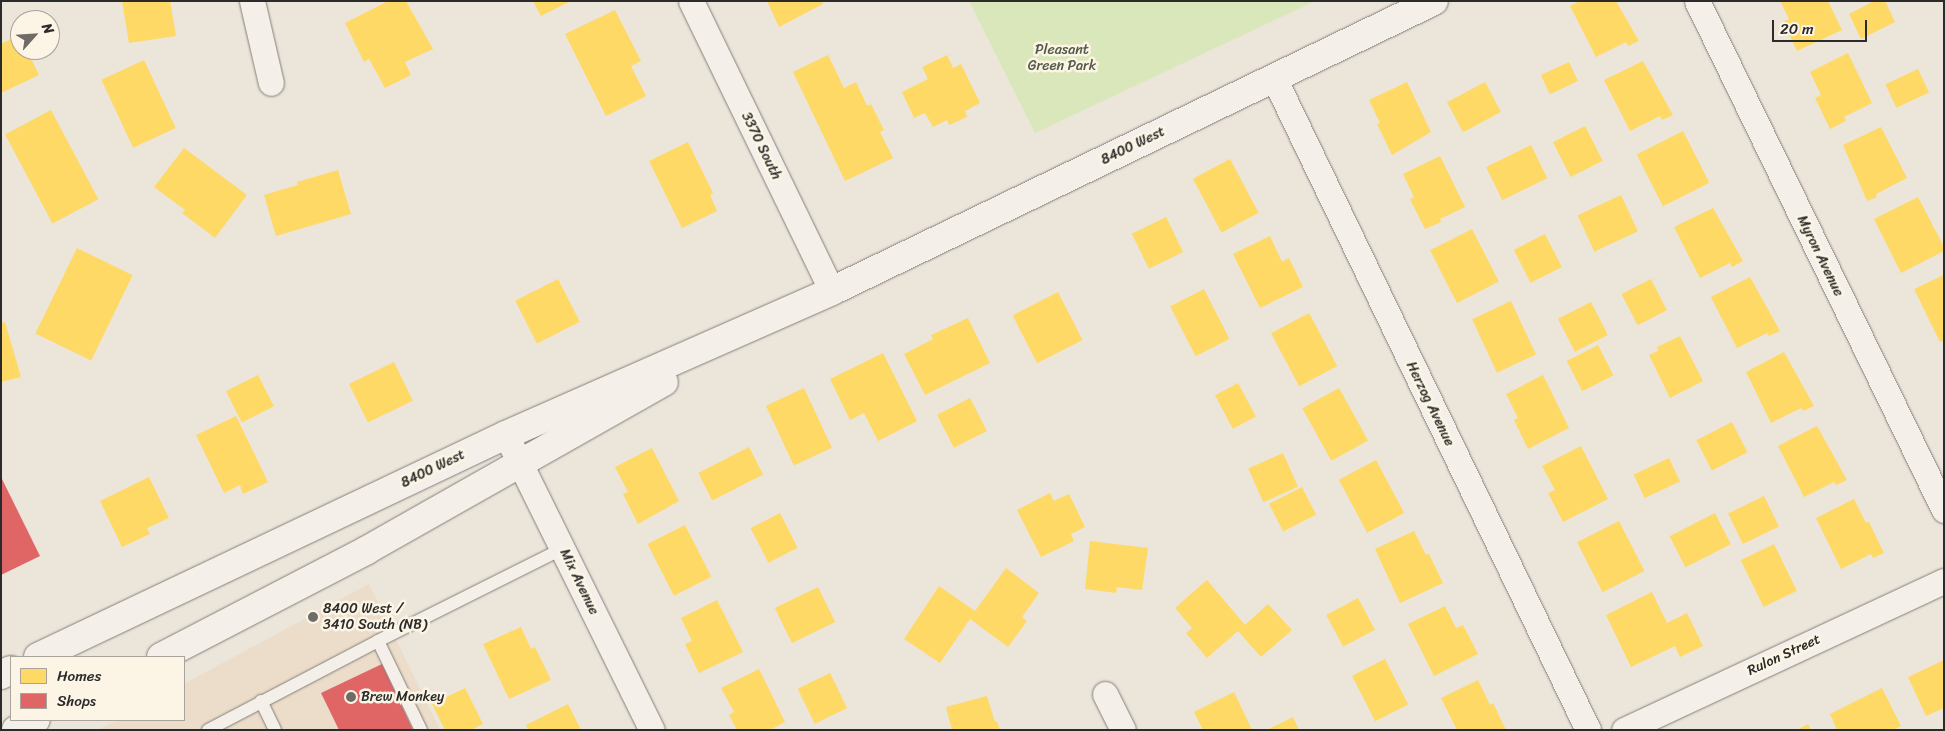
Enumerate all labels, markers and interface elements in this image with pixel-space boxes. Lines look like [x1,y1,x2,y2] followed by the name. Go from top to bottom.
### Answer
[10,10,60,60] north arrow
[1775,10,1870,42] scale bar
[1780,16,1814,42] text: 20 m
[35,19,61,38] text: N
[1028,42,1096,74] park label: Pleasant Green Park
[738,110,784,182] street label: 3370 South
[1098,123,1168,169] street label: 8400 West
[1793,213,1847,299] street label: Myron Avenue
[1402,359,1458,449] street label: Herzog Avenue
[398,446,468,492] street label: 8400 West
[556,547,602,617] street label: Mix Avenue
[323,601,427,634] place label: 8400 West / 3410 South (NB)
[307,611,319,623] marker: 8400 West / 3410 South (NB)
[1745,631,1823,679] street label: Rulon Street
[10,656,185,721] legend
[57,663,101,689] text: Homes
[57,688,96,714] text: Shops
[361,689,444,705] place label: Brew Monkey
[345,691,357,703] marker: Brew Monkey

